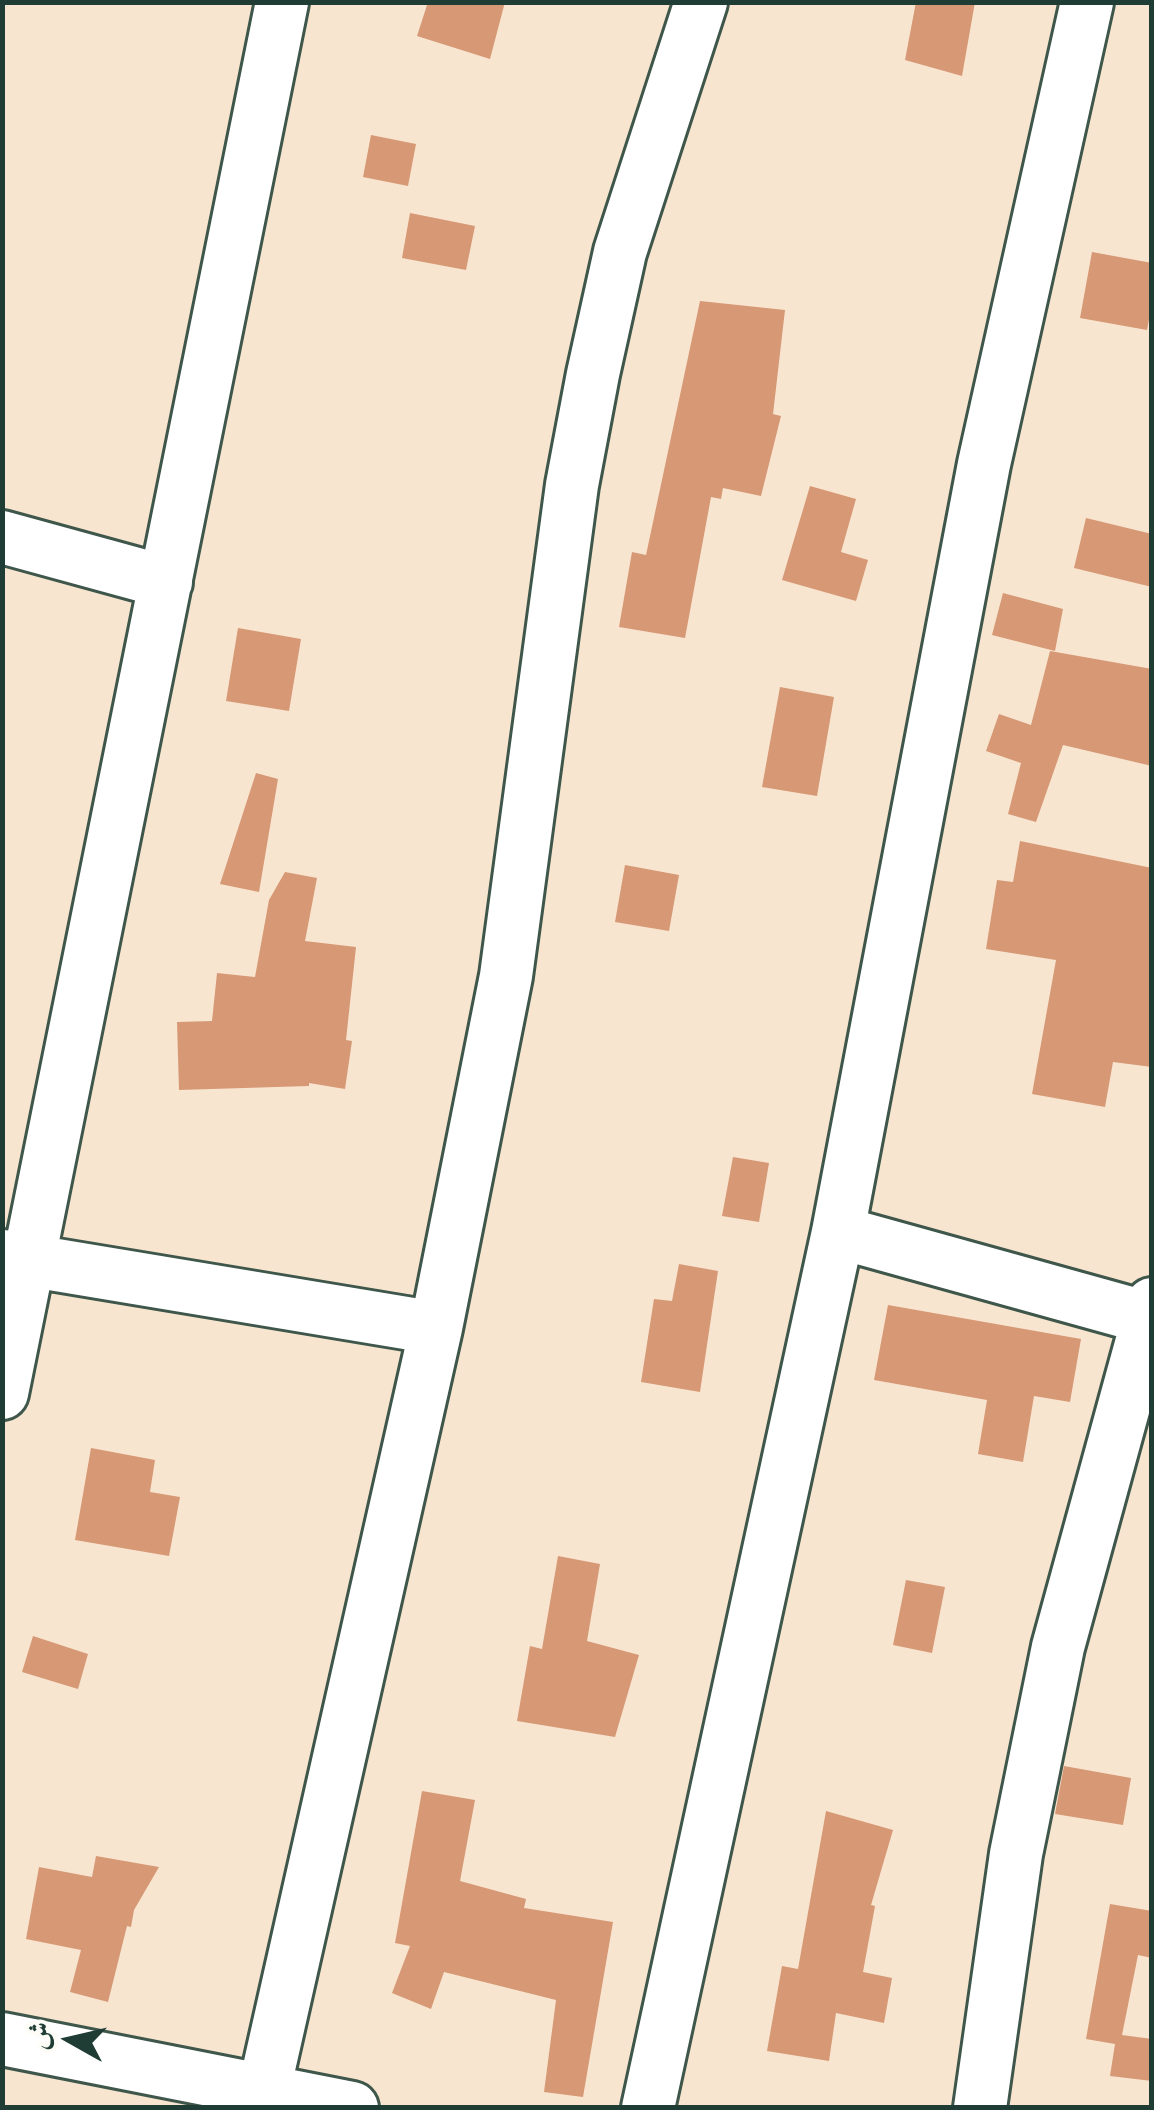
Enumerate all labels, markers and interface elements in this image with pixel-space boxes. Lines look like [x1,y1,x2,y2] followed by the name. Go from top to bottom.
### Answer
[20,1990,120,2090] north arrow
[21,2020,59,2052] text: ش

